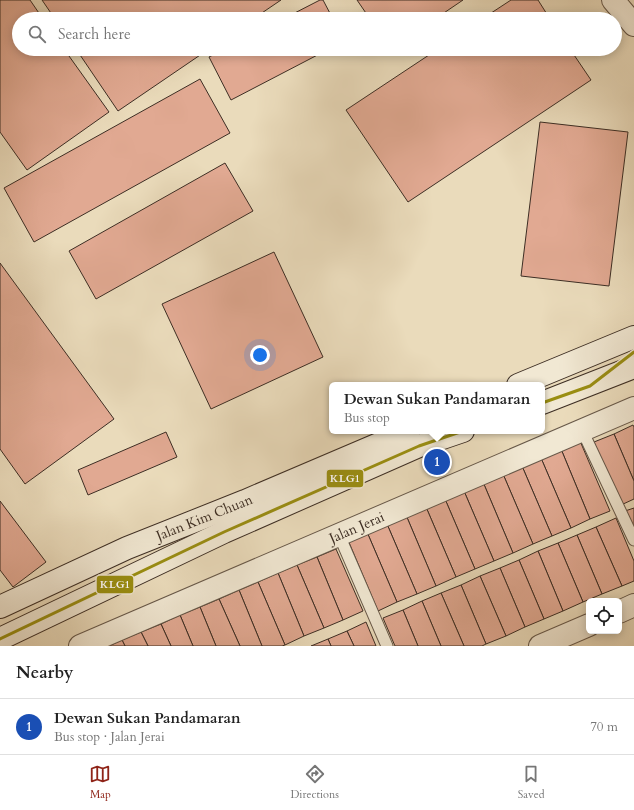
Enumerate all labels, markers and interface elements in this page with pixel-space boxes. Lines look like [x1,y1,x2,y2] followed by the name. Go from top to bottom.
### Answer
[12,12,622,56] search box
[26,23,48,45] icon: search
[58,24,131,44] text: Search here
[250,345,270,365] your location
[329,382,545,434] popup
[344,389,530,409] text: Dewan Sukan Pandamaran
[344,409,390,427] text: Bus stop
[424,447,450,477] pin: 1
[326,469,364,488] line badge: KLG1
[330,471,360,486] text: KLG1
[151,489,255,546] street label: Jalan Kim Chuan
[324,507,387,548] street label: Jalan Jerai
[96,575,134,594] line badge: KLG1
[100,577,130,592] text: KLG1
[586,598,622,634] map controls
[586,598,622,634] button: locate
[16,661,73,684] text: Nearby
[54,708,241,728] text: Dewan Sukan Pandamaran
[26,718,32,736] text: 1
[590,718,618,736] text: 70 m
[54,728,165,746] text: Bus stop · Jalan Jerai
[89,763,111,802] tab: Map
[290,763,339,802] tab: Directions
[518,763,545,802] tab: Saved

